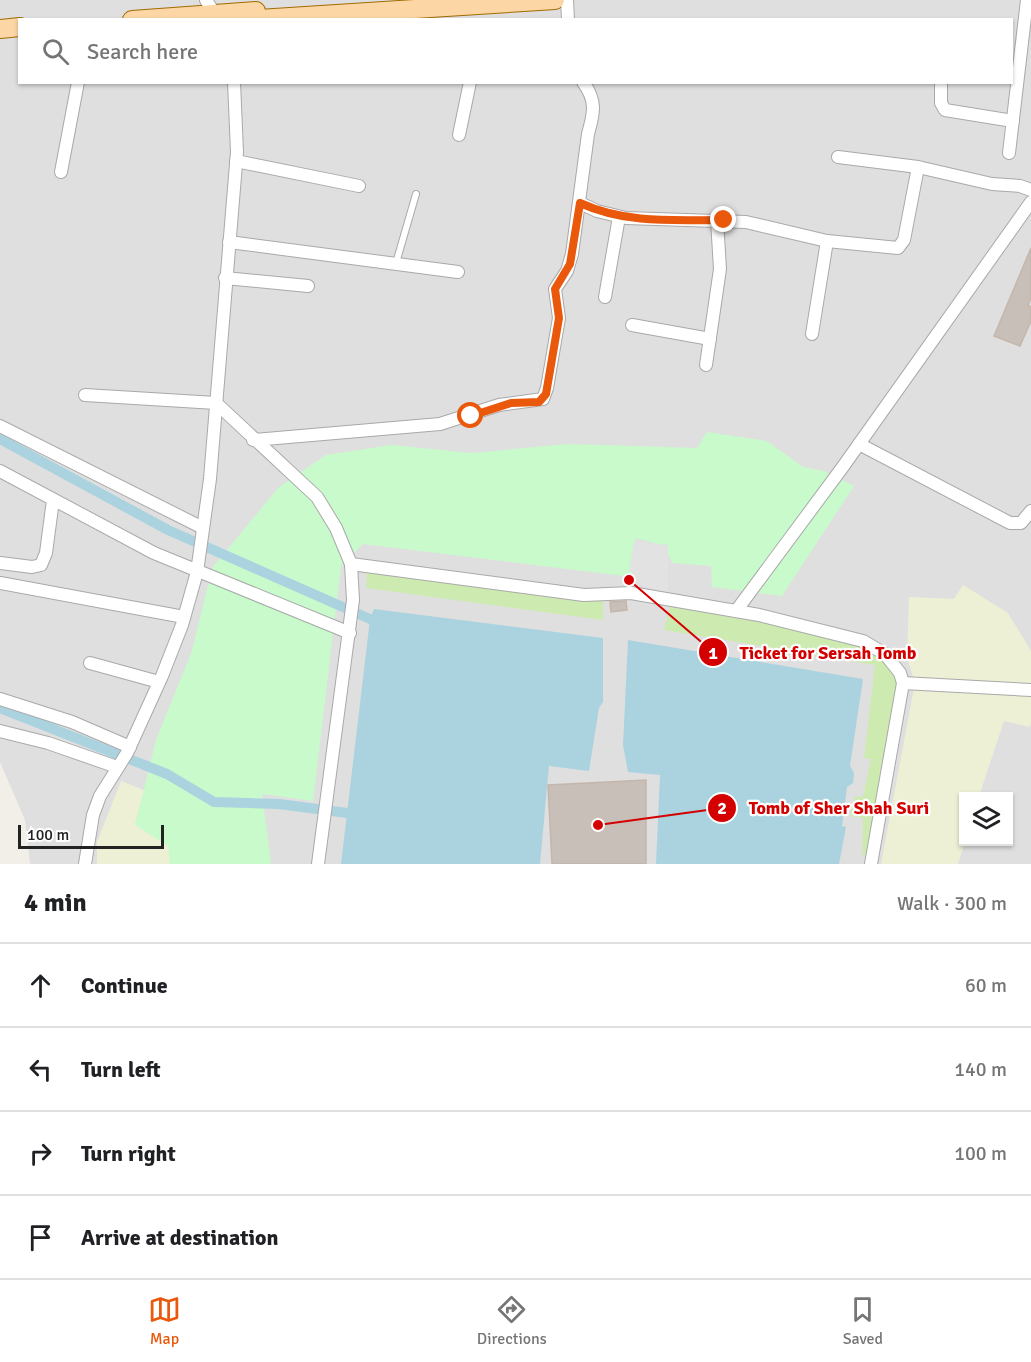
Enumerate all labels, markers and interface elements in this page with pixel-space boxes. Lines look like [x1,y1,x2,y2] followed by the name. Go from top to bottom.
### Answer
[18,18,1013,84] search box
[39,35,72,68] icon: search
[87,38,198,65] text: Search here
[710,206,736,232] route end
[457,402,483,428] route start
[698,634,929,670] callout: Ticket for Sersah Tomb
[708,642,718,664] text: 1
[740,642,917,664] text: Ticket for Sersah Tomb
[707,790,941,826] callout: Tomb of Sher Shah Suri
[959,792,1013,846] map controls
[959,792,1013,846] button: layers
[717,797,727,819] text: 2
[749,797,929,819] text: Tomb of Sher Shah Suri
[18,822,164,850] scale bar
[27,825,69,845] text: 100 m
[24,887,87,919] text: 4 min
[897,891,1007,916] text: Walk · 300 m
[24,969,57,1002] icon: ahead
[81,972,168,999] text: Continue
[965,973,1007,998] text: 60 m
[24,1053,57,1086] icon: left
[81,1056,161,1083] text: Turn left
[954,1057,1007,1082] text: 140 m
[24,1137,57,1170] icon: right
[81,1140,176,1167] text: Turn right
[954,1141,1007,1166] text: 100 m
[24,1221,57,1254] icon: arrive
[81,1224,278,1251] text: Arrive at destination
[148,1293,181,1349] tab: Map
[477,1293,547,1349] tab: Directions
[843,1293,883,1349] tab: Saved

